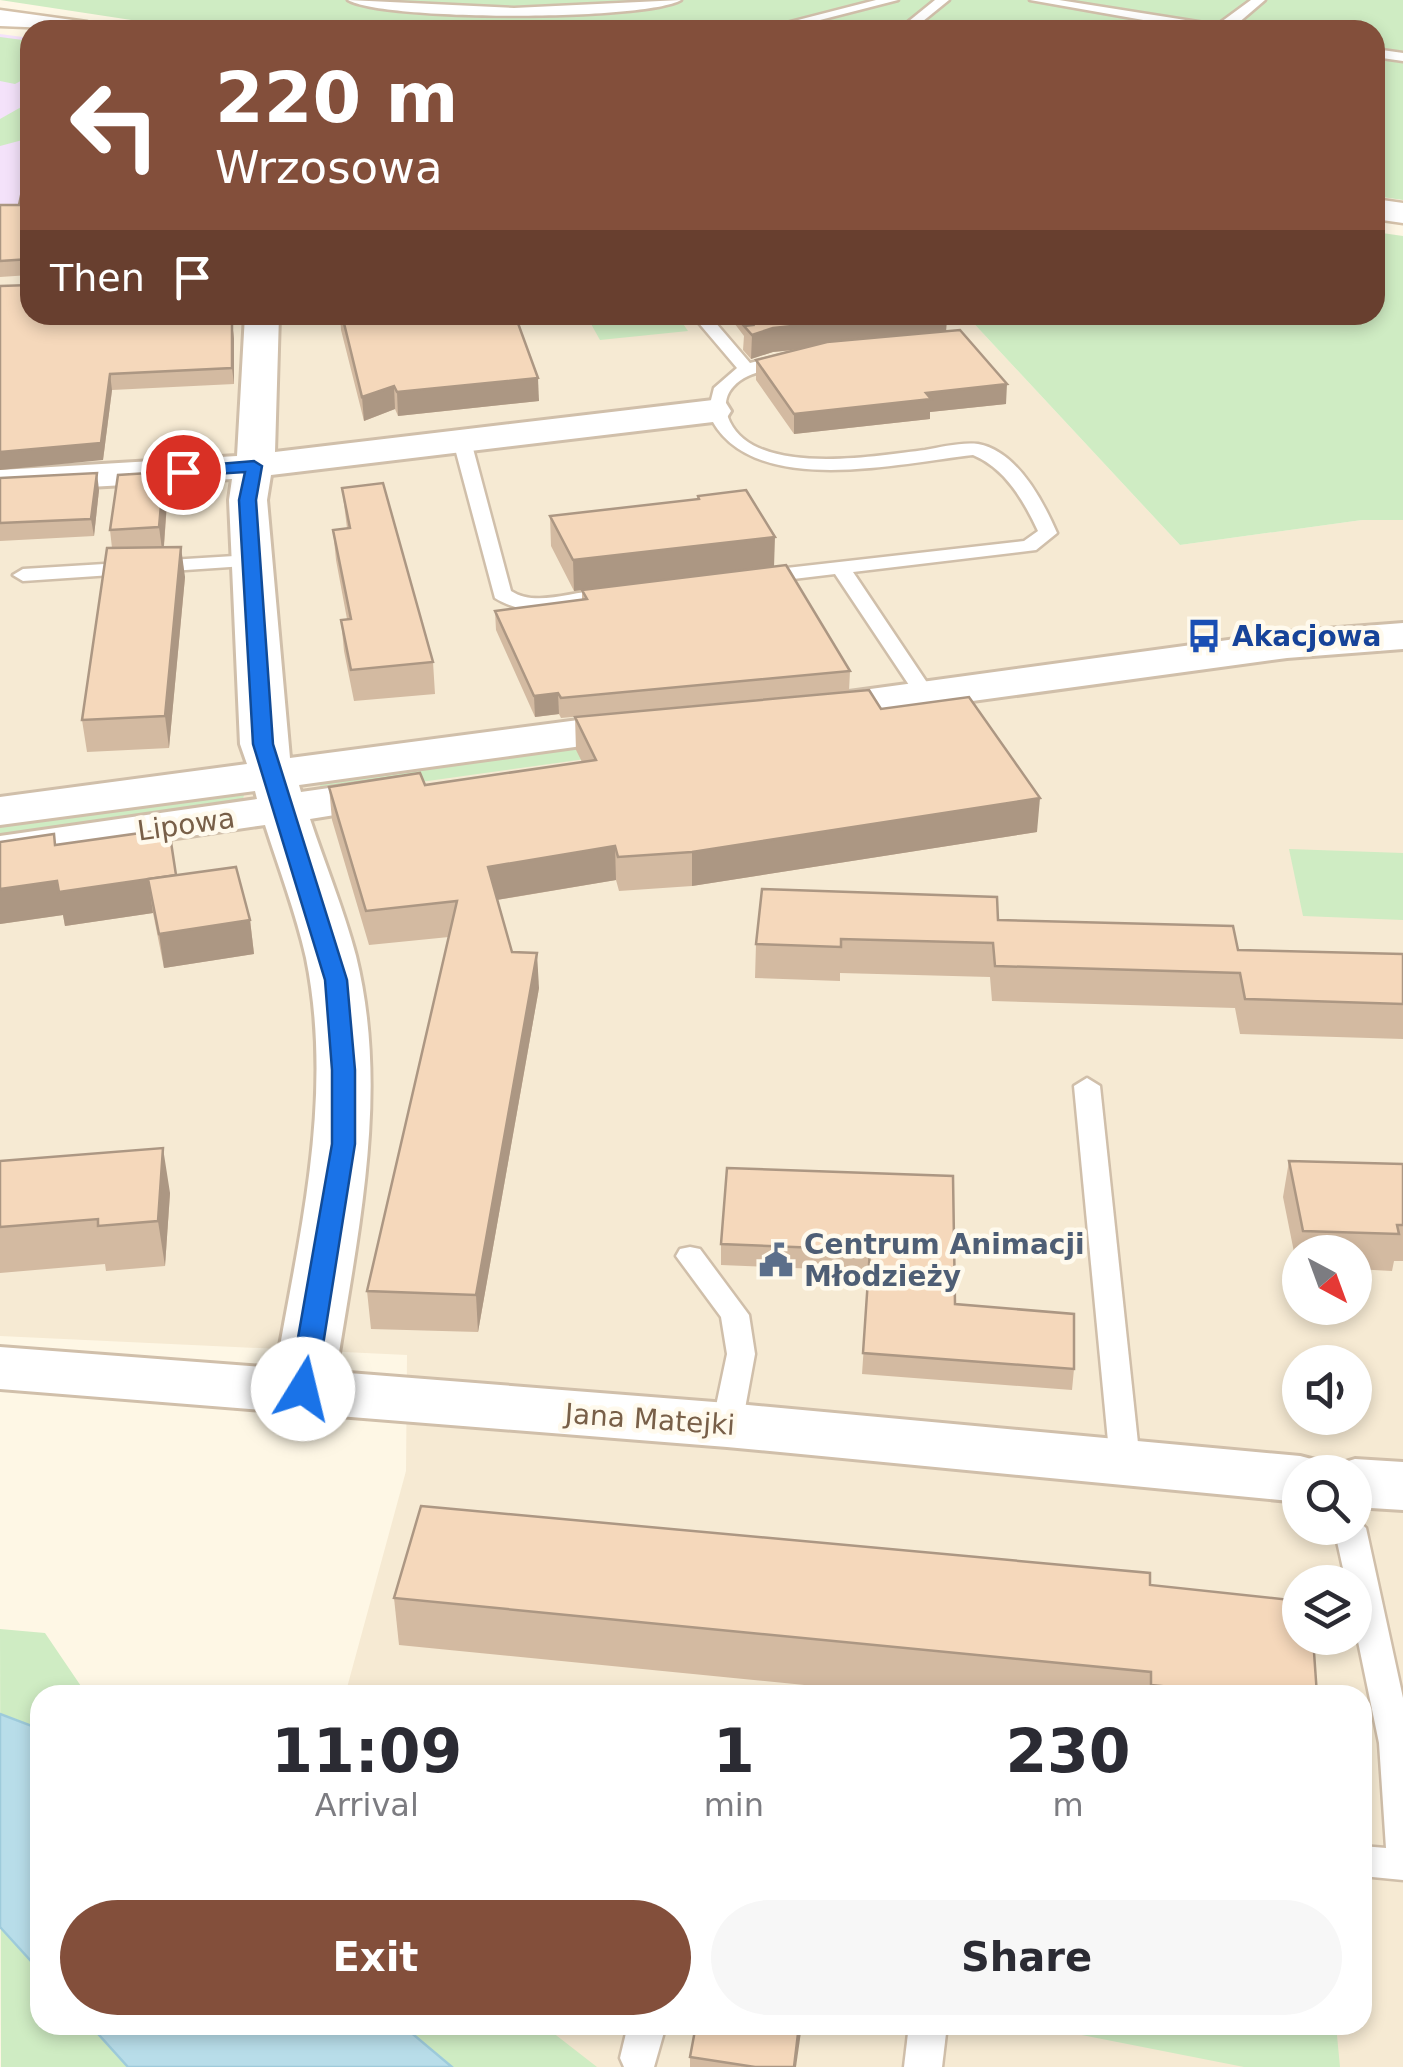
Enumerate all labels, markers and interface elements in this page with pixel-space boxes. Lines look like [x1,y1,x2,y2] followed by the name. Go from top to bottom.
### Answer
[215,57,458,139] text: 220 m
[50,60,180,190] icon: left
[215,141,442,194] text: Wrzosowa
[165,250,220,305] icon: arrive
[50,256,145,300] text: Then
[141,430,226,515] pin
[156,445,211,500] icon: arrive
[1185,617,1223,655] bus stop icon: Akacjowa
[1232,620,1381,653] place label: Akacjowa
[135,801,237,848] street label: Lipowa
[804,1228,1085,1293] place label: Centrum Animacji Młodzieży
[1282,1235,1372,1325] north arrow
[1282,1235,1372,1655] map controls
[757,1241,795,1279] public building icon: Centrum Animacji Młodzieży
[251,1337,355,1441] position arrow
[1282,1345,1372,1435] button: sound
[562,1397,736,1442] street label: Jana Matejki
[1282,1455,1372,1545] button: search
[1282,1565,1372,1655] button: layers
[271,1716,462,1786] text: 11:09
[713,1716,755,1786] text: 1
[1005,1716,1131,1786] text: 230
[315,1786,419,1824] text: Arrival
[704,1786,764,1824] text: min
[1052,1786,1084,1824] text: m
[60,1900,691,2015] button: Exit
[711,1900,1342,2015] button: Share

